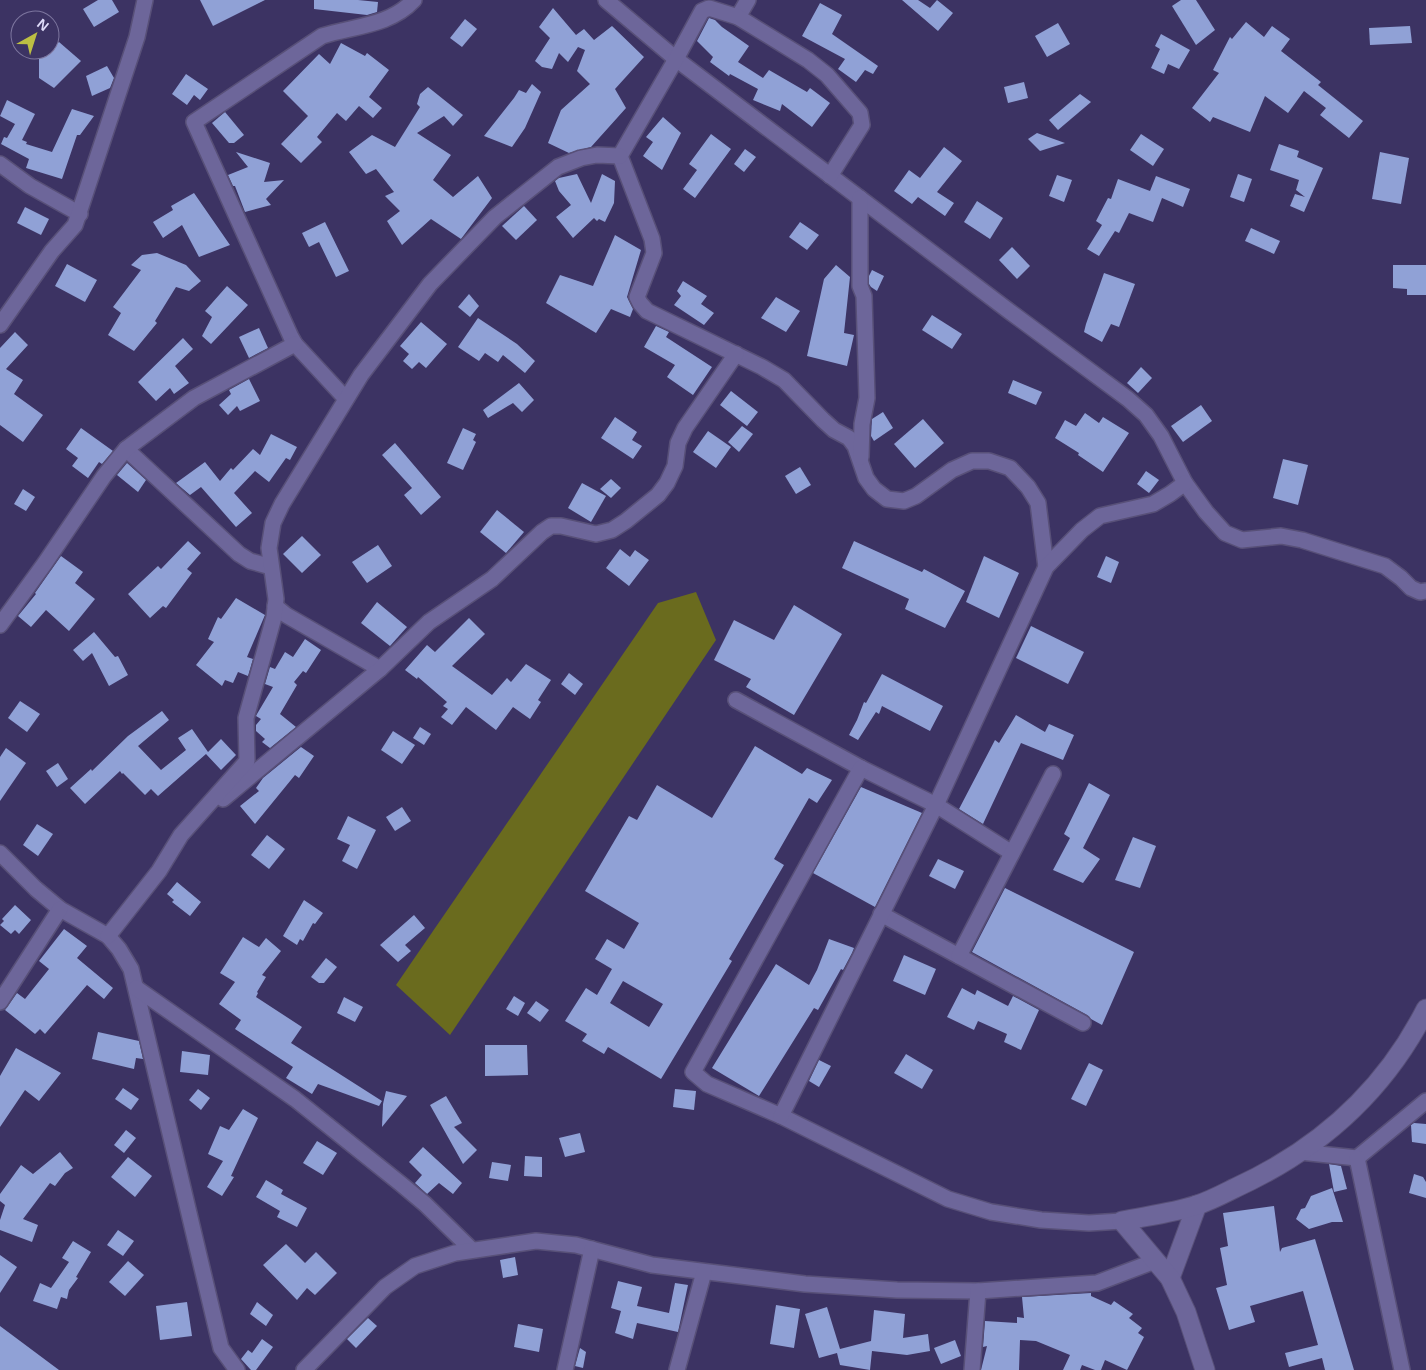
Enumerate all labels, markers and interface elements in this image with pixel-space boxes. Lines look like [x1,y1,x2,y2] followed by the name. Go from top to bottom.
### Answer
[10,10,60,60] north arrow
[34,15,52,34] text: N

